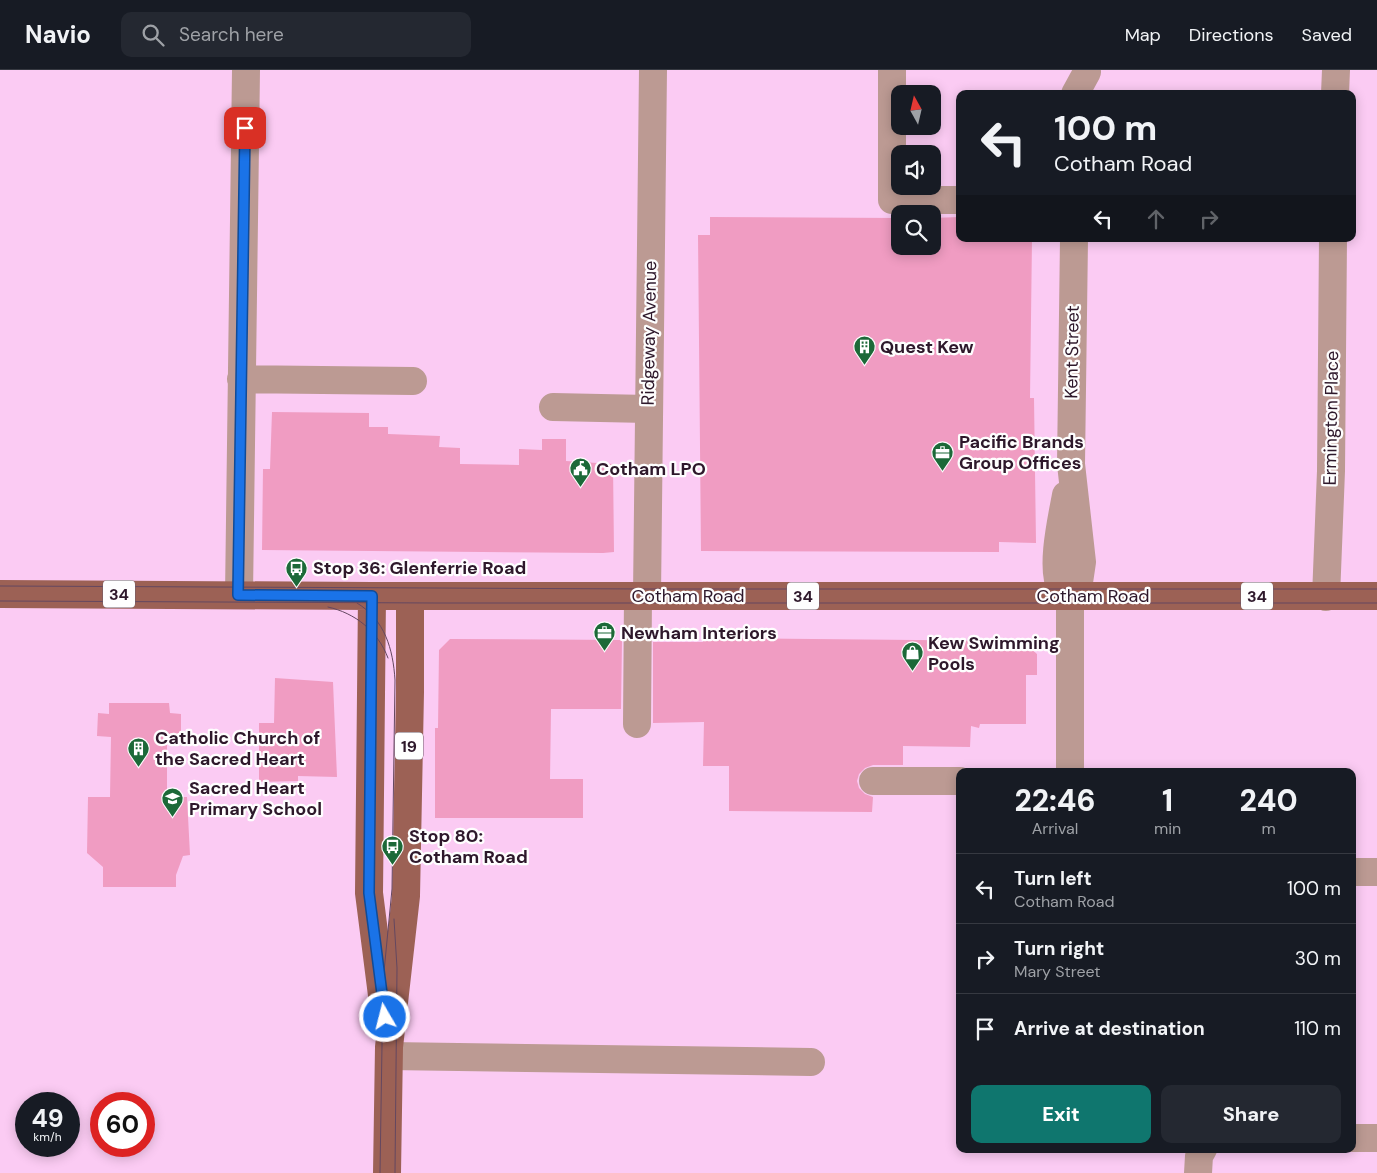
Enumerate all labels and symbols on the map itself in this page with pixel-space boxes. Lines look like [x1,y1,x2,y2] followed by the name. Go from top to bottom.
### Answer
[891,85,941,135] north arrow
[224,107,266,149] pin
[636,260,662,406] street label: Ridgeway Avenue
[1059,305,1085,399] street label: Kent Street
[852,335,876,366] building icon: Quest Kew
[880,335,974,359] place label: Quest Kew
[1318,350,1344,486] street label: Ermington Place
[959,430,1084,475] place label: Pacific Brands Group Offices
[931,440,955,471] office icon: Pacific Brands Group Offices
[568,457,592,488] public building icon: Cotham LPO
[596,457,706,481] place label: Cotham LPO
[285,556,309,587] bus stop icon: Stop 36: Glenferrie Road
[313,556,526,580] place label: Stop 36: Glenferrie Road
[103,580,135,608] road number: 34
[787,582,819,610] road number: 34
[1241,582,1273,610] road number: 34
[631,584,745,608] street label: Cotham Road
[1036,584,1150,608] street label: Cotham Road
[593,621,617,652] office icon: Newham Interiors
[621,621,777,645] place label: Newham Interiors
[928,631,1060,676] place label: Kew Swimming Pools
[900,641,924,672] shop icon: Kew Swimming Pools
[155,726,320,771] place label: Catholic Church of the Sacred Heart
[395,732,423,759] road number: 19
[127,736,151,767] building icon: Catholic Church of the Sacred Heart
[189,776,322,821] place label: Sacred Heart Primary School
[161,786,185,817] school or university icon: Sacred Heart Primary School
[409,824,528,869] place label: Stop 80: Cotham Road
[381,834,405,865] bus stop icon: Stop 80: Cotham Road
[358,990,410,1042] position arrow
[90,1092,155,1157] speed limit sign: 60

